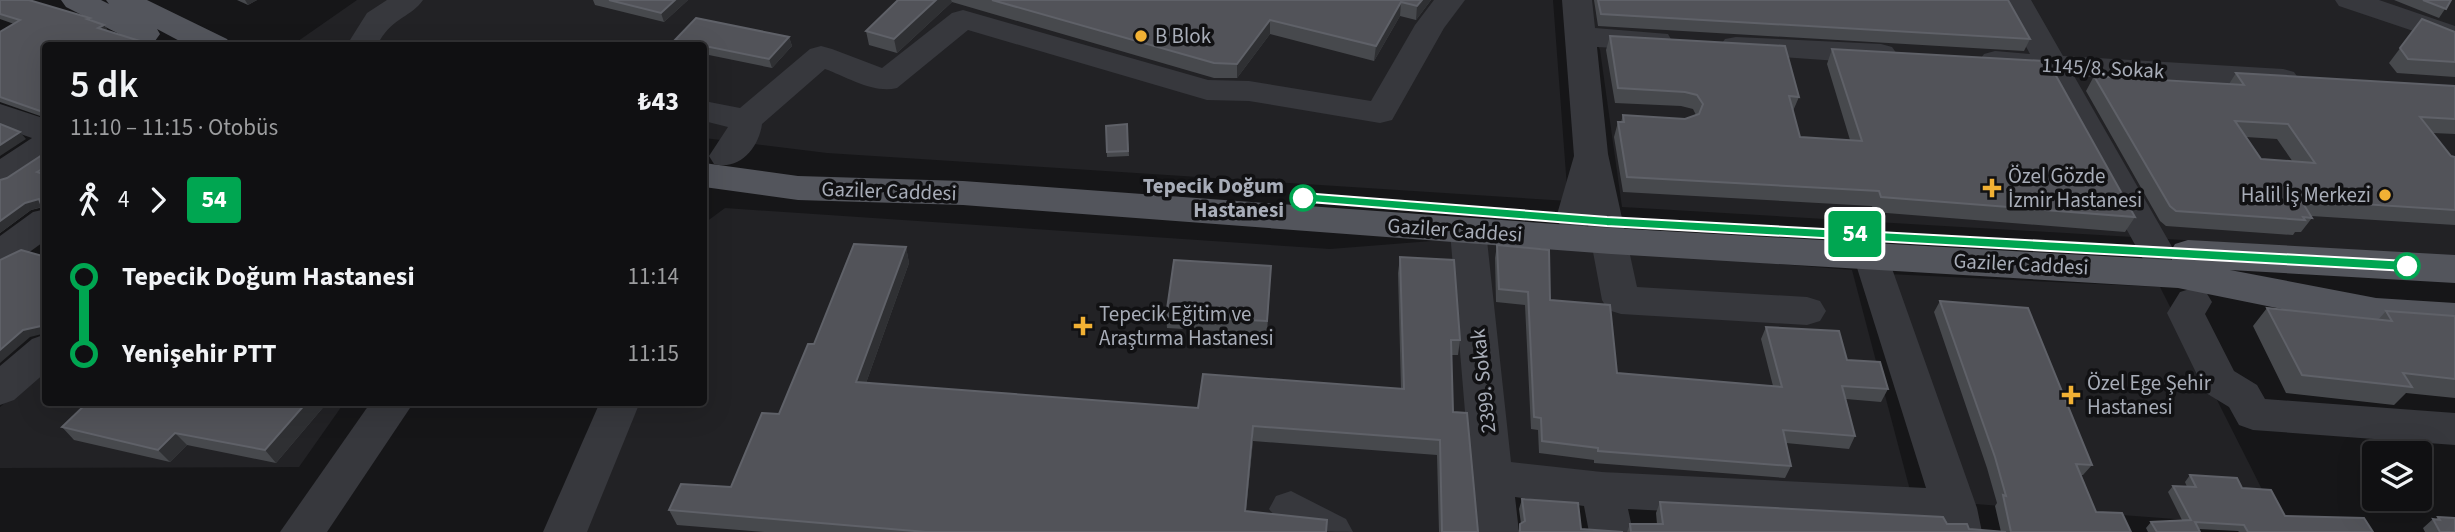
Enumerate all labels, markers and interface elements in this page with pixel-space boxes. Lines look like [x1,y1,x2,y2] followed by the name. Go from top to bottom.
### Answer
[1155,21,1212,51] place label: B Blok
[1133,28,1149,44] marker: B Blok
[2041,50,2166,86] street label: 1145/8. Sokak
[70,58,138,112] text: 5 dk
[638,83,679,120] text: ₺43
[70,111,278,144] text: 11:10 – 11:15 · Otobüs
[2008,161,2142,215] place label: Özel Gözde İzmir Hastanesi
[1143,171,1284,225] place label: Tepecik Doğum Hastanesi
[821,174,957,208] street label: Gaziler Caddesi
[1982,178,2002,198] marker: Özel Gözde İzmir Hastanesi
[2241,180,2371,210] place label: Halil İş Merkezi
[70,181,108,219] icon: walk
[139,181,177,219] icon: forward
[201,182,227,217] text: 54
[118,183,129,216] text: 4
[1290,185,1316,211] marker: Tepecik Doğum Hastanesi
[2377,187,2393,203] marker: Halil İş Merkezi
[1387,210,1523,250] street label: Gaziler Caddesi
[1824,211,1886,257] line badge: 54
[1842,216,1868,251] text: 54
[1953,245,2089,283] street label: Gaziler Caddesi
[2394,253,2420,279] unlabelled marker
[122,258,415,295] text: Tepecik Doğum Hastanesi
[628,260,679,293] text: 11:14
[1099,299,1274,353] place label: Tepecik Eğitim ve Araştırma Hastanesi
[1073,316,1093,336] marker: Tepecik Eğitim ve Araştırma Hastanesi
[1463,327,1503,435] street label: 2399. Sokak
[122,335,276,372] text: Yenişehir PTT
[628,337,679,370] text: 11:15
[2087,368,2212,422] place label: Özel Ege Şehir Hastanesi
[2061,385,2081,405] marker: Özel Ege Şehir Hastanesi
[2362,441,2432,511] map controls
[2362,441,2432,511] button: layers

